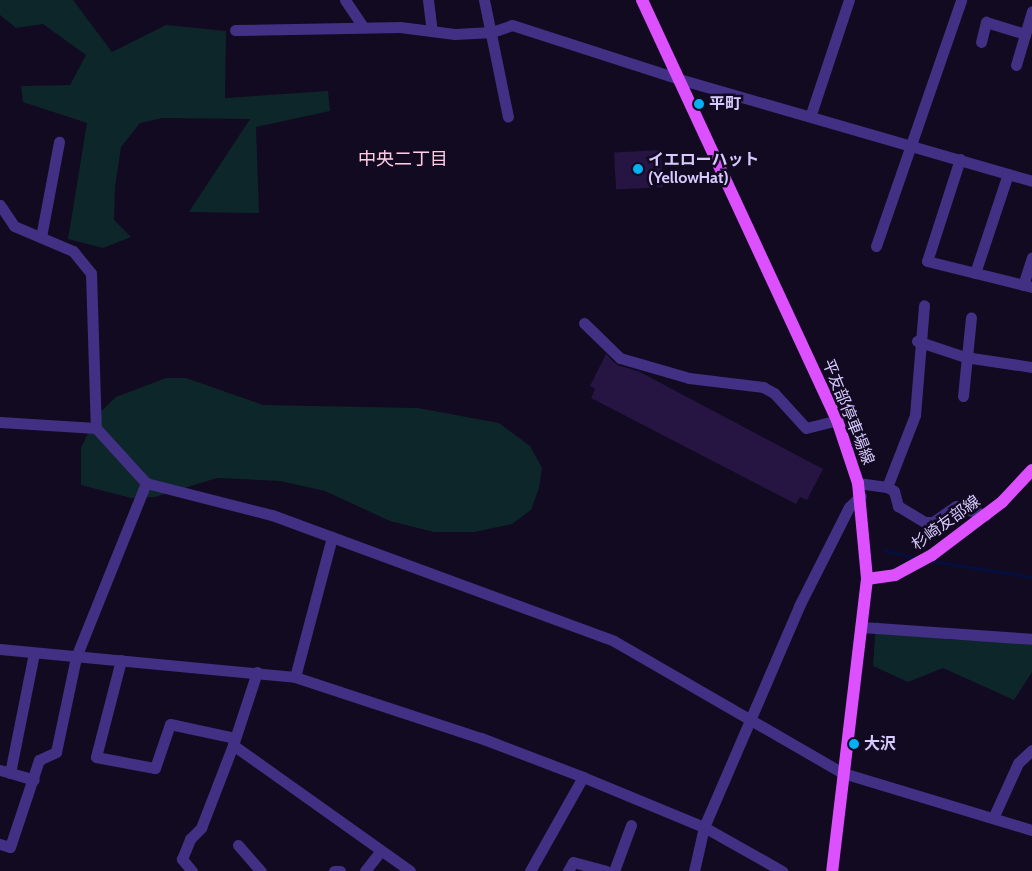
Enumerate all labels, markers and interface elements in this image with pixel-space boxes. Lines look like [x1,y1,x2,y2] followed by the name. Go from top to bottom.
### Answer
[709,94,741,114] place label: 平町
[693,98,705,110] marker: 平町
[358,148,448,170] district label: 中央二丁目
[648,150,760,188] place label: イエローハット (YellowHat)
[632,163,644,175] marker: イエローハット (YellowHat)
[818,356,878,468] street label: 平友部停車場線
[908,492,984,554] street label: 杉崎友部線
[864,734,896,754] place label: 大沢
[848,738,860,750] marker: 大沢

